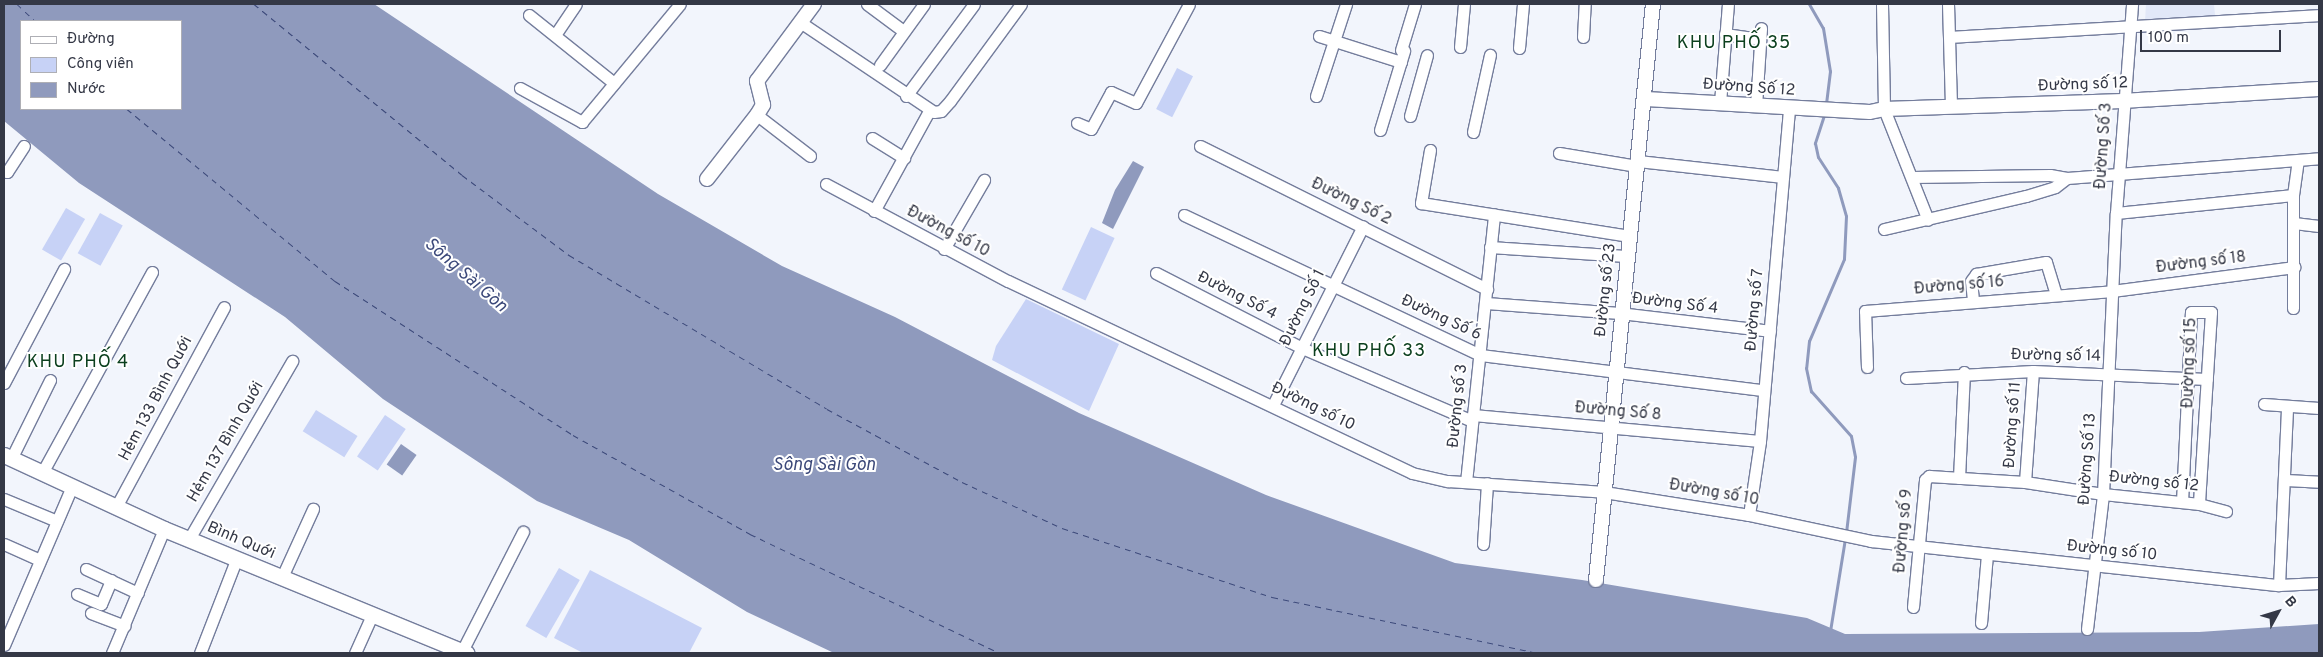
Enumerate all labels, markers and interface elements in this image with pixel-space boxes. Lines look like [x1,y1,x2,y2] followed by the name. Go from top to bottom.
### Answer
[20,20,182,110] legend
[2143,20,2284,52] scale bar
[2148,29,2189,48] text: 100 m
[67,30,115,49] text: Đường
[1676,33,1792,55] district label: KHU PHỐ 35
[67,55,134,74] text: Công viên
[2037,74,2129,96] street label: Đường số 12
[1702,75,1796,101] street label: Đường Số 12
[67,80,106,99] text: Nước
[2091,102,2117,190] street label: Đường Số 3
[1308,174,1394,230] street label: Đường Số 2
[903,202,993,262] street label: Đường số 10
[419,234,511,318] water label: Sông Sài Gòn
[1592,242,1620,338] street label: Đường số 23
[2155,248,2247,278] street label: Đường số 18
[1276,267,1330,349] street label: Đường Số 1
[1194,268,1280,324] street label: Đường Số 4
[1742,268,1768,352] street label: Đường số 7
[1913,273,2005,299] street label: Đường số 16
[1631,289,1719,319] street label: Đường Số 4
[1398,291,1484,345] street label: Đường Số 6
[2179,317,2201,409] street label: Đường số 15
[115,333,197,465] street label: Hẻm 133 Bình Quới
[1311,341,1427,363] district label: KHU PHỐ 33
[2011,346,2101,366] street label: Đường số 14
[26,352,130,374] district label: KHU PHỐ 4
[1444,363,1472,449] street label: Đường số 3
[183,378,269,506] street label: Hẻm 137 Bình Quới
[1268,378,1358,436] street label: Đường số 10
[2000,381,2026,469] street label: Đường số 11
[1574,399,1662,425] street label: Đường Số 8
[2075,412,2101,506] street label: Đường Số 13
[773,455,875,477] water label: Sông Sài Gòn
[2108,468,2200,496] street label: Đường số 12
[1668,476,1760,510] street label: Đường số 10
[1891,488,1917,574] street label: Đường số 9
[204,518,278,564] street label: Bình Quới
[2066,537,2158,565] street label: Đường số 10
[2253,587,2303,637] north arrow
[2280,593,2300,611] text: B

